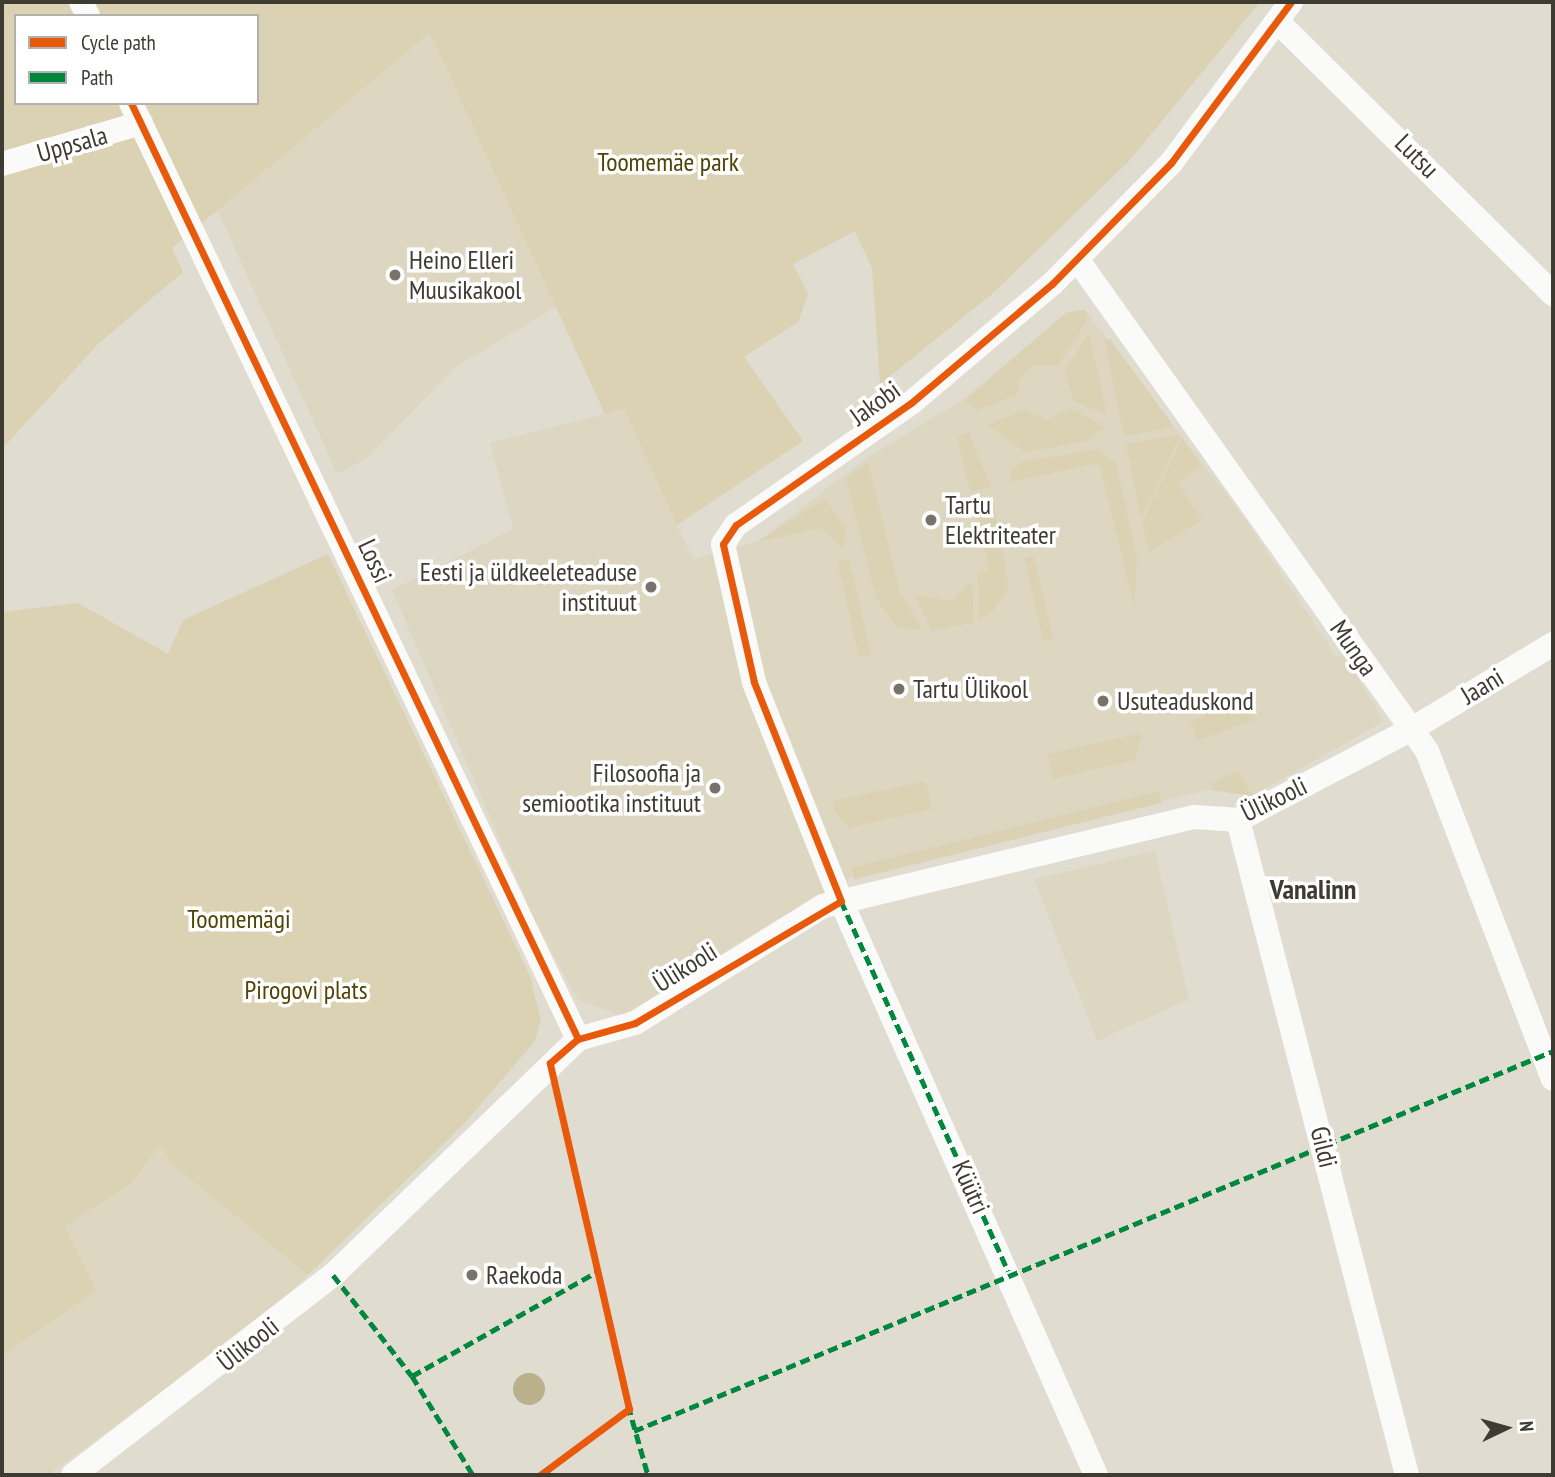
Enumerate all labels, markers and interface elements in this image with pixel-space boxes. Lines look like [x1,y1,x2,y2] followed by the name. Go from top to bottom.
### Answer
[14,14,259,105] legend
[81,29,156,56] text: Cycle path
[81,64,113,91] text: Path
[33,119,111,169] street label: Uppsala
[1389,128,1445,184] street label: Lutsu
[597,146,739,178] park label: Toomemäe park
[409,244,521,306] place label: Heino Elleri Muusikakool
[387,267,403,283] marker: Heino Elleri Muusikakool
[844,374,906,432] street label: Jakobi
[945,489,1056,550] place label: Tartu Elektriteater
[923,512,939,528] marker: Tartu Elektriteater
[352,534,398,588] street label: Lossi
[420,556,637,618] place label: Eesti ja üldkeeleteaduse instituut
[643,579,659,595] marker: Eesti ja üldkeeleteaduse instituut
[1324,614,1384,682] street label: Munga
[1455,661,1509,711] street label: Jaani
[913,673,1028,705] place label: Tartu Ülikool
[891,681,907,697] marker: Tartu Ülikool
[1117,685,1254,717] place label: Usuteaduskond
[1095,693,1111,709] marker: Usuteaduskond
[522,757,701,818] place label: Filosoofia ja semiootika instituut
[1236,770,1312,828] street label: Ülikooli
[707,780,723,796] marker: Filosoofia ja semiootika instituut
[1270,872,1356,906] district label: Vanalinn
[187,903,291,935] park label: Toomemägi
[647,935,723,999] street label: Ülikooli
[245,974,367,1006] park label: Pirogovi plats
[1304,1123,1344,1171] street label: Gildi
[946,1155,996,1219] street label: Küütri
[486,1259,562,1291] place label: Raekoda
[464,1267,480,1283] marker: Raekoda
[211,1310,285,1378] street label: Ülikooli
[1471,1393,1541,1463] north arrow
[1515,1420,1539,1432] text: N

